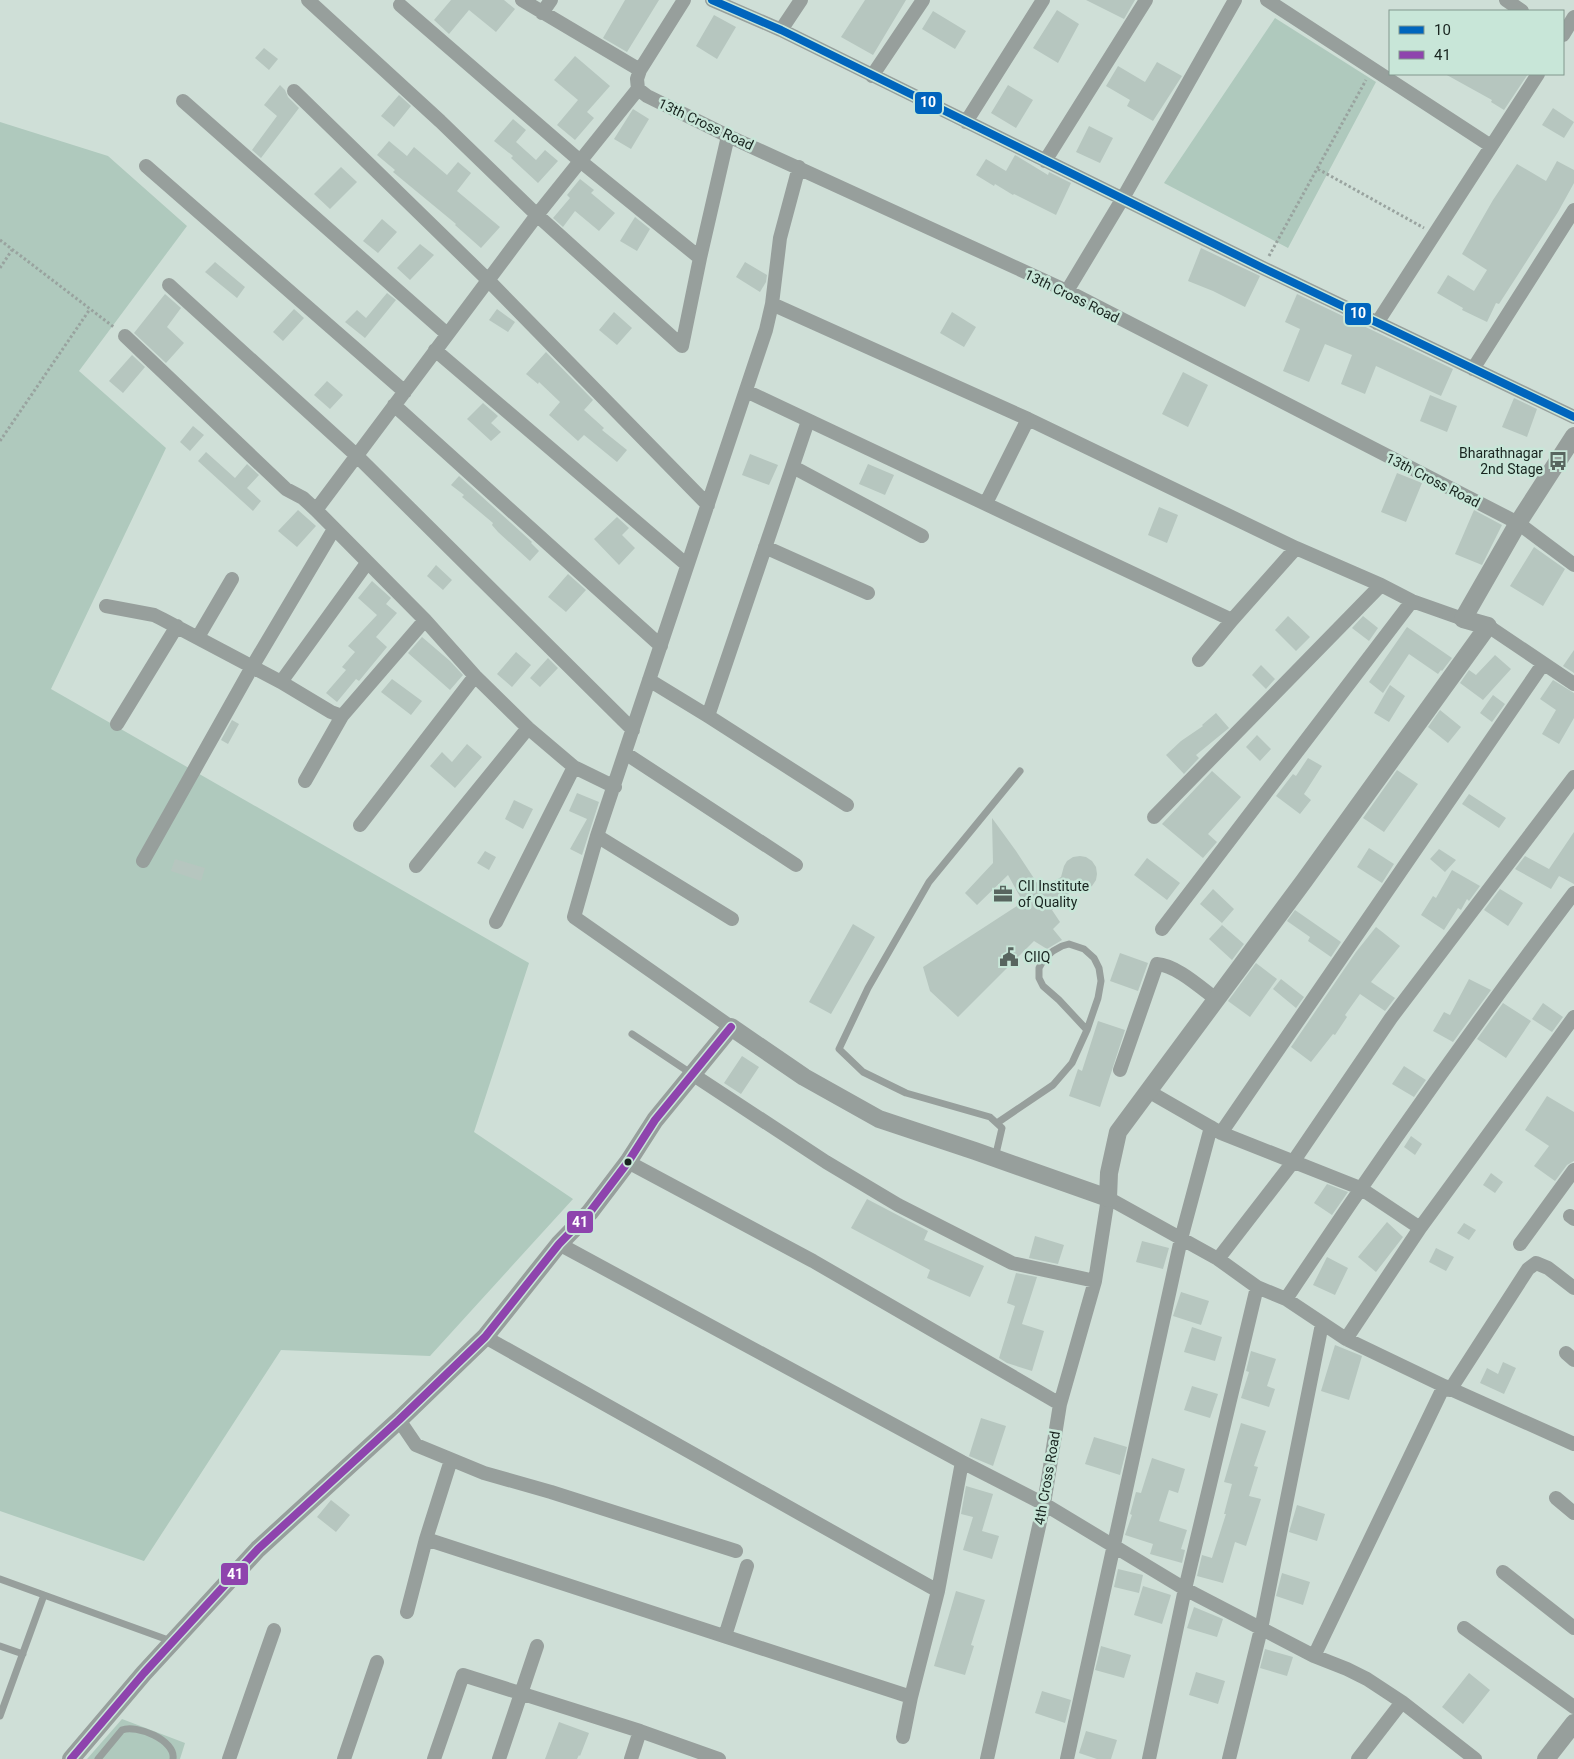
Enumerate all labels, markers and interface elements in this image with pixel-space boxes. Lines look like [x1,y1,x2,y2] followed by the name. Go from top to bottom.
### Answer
[1389,10,1564,75] legend
[1434,21,1451,39] text: 10
[1434,46,1451,64] text: 41
[914,91,943,115] line badge: 10
[920,94,936,110] text: 10
[656,95,756,153] street label: 13th Cross Road
[1022,266,1122,326] street label: 13th Cross Road
[1344,302,1372,326] line badge: 10
[1350,305,1366,321] text: 10
[1459,445,1543,477] place label: Bharathnagar 2nd Stage
[1383,449,1483,511] street label: 13th Cross Road
[1547,450,1569,472] bus stop icon: Bharathnagar 2nd Stage
[1018,878,1089,910] place label: CII Institute of Quality
[992,883,1014,905] office icon: CII Institute of Quality
[998,946,1020,968] public building icon: CIIQ
[1024,949,1050,965] place label: CIIQ
[623,1157,633,1167] unlabelled marker
[566,1210,594,1234] line badge: 41
[572,1214,588,1230] text: 41
[1031,1430,1063,1526] street label: 4th Cross Road
[220,1562,249,1586] line badge: 41
[227,1566,243,1582] text: 41

